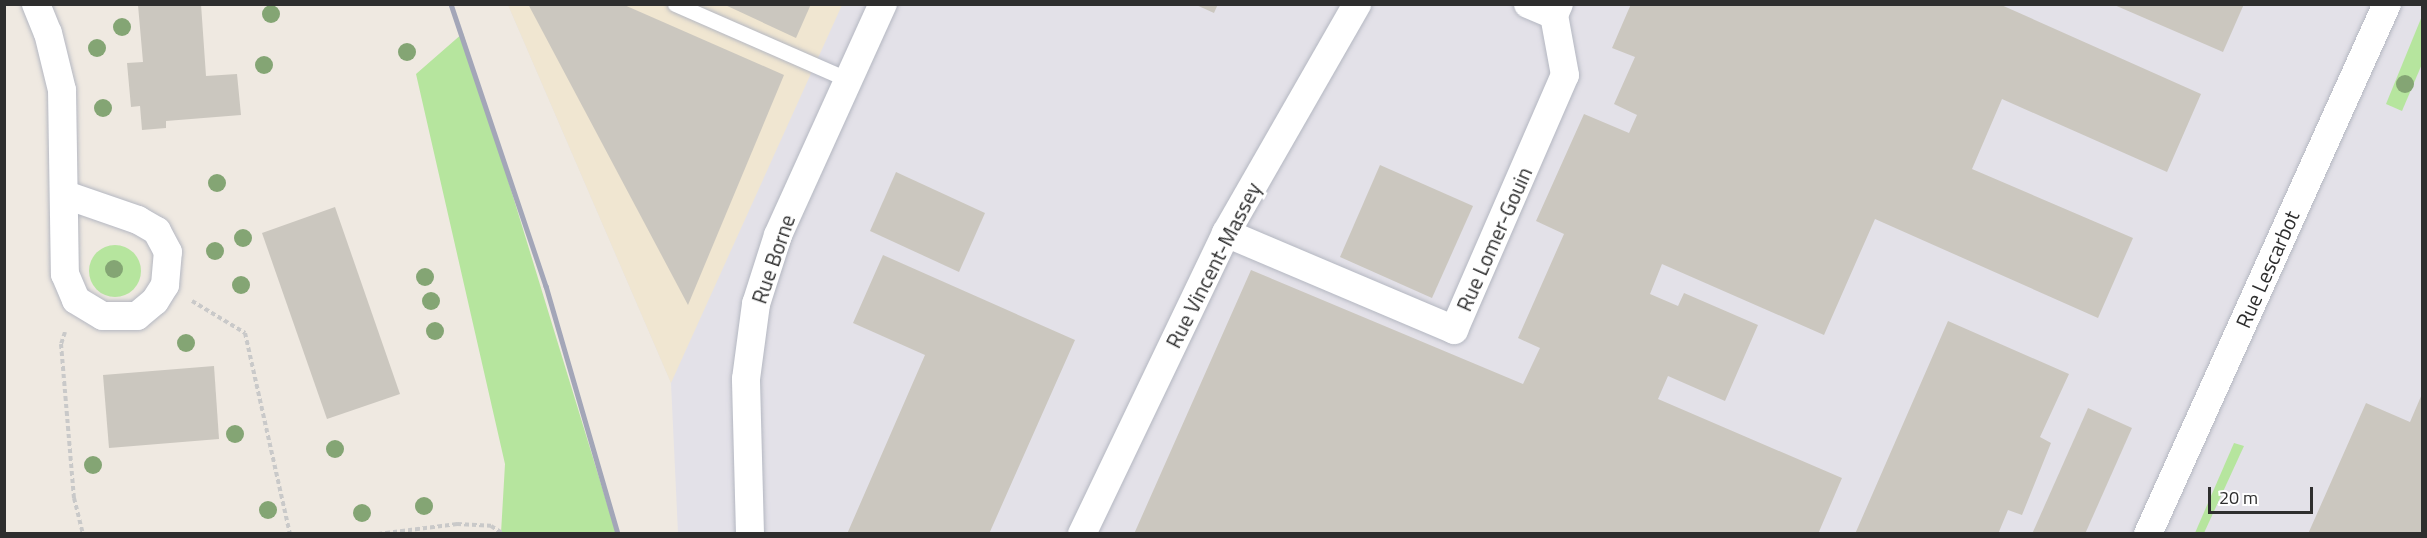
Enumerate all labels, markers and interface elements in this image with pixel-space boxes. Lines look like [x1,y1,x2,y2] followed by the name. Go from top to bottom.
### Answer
[1451,163,1537,315] street label: Rue Lomer-Gouin
[1160,178,1266,352] street label: Rue Vincent-Massey
[2230,206,2304,332] street label: Rue Lescarbot
[746,211,800,307] street label: Rue Borne
[2211,475,2316,513] scale bar
[2219,484,2258,511] text: 20 m

